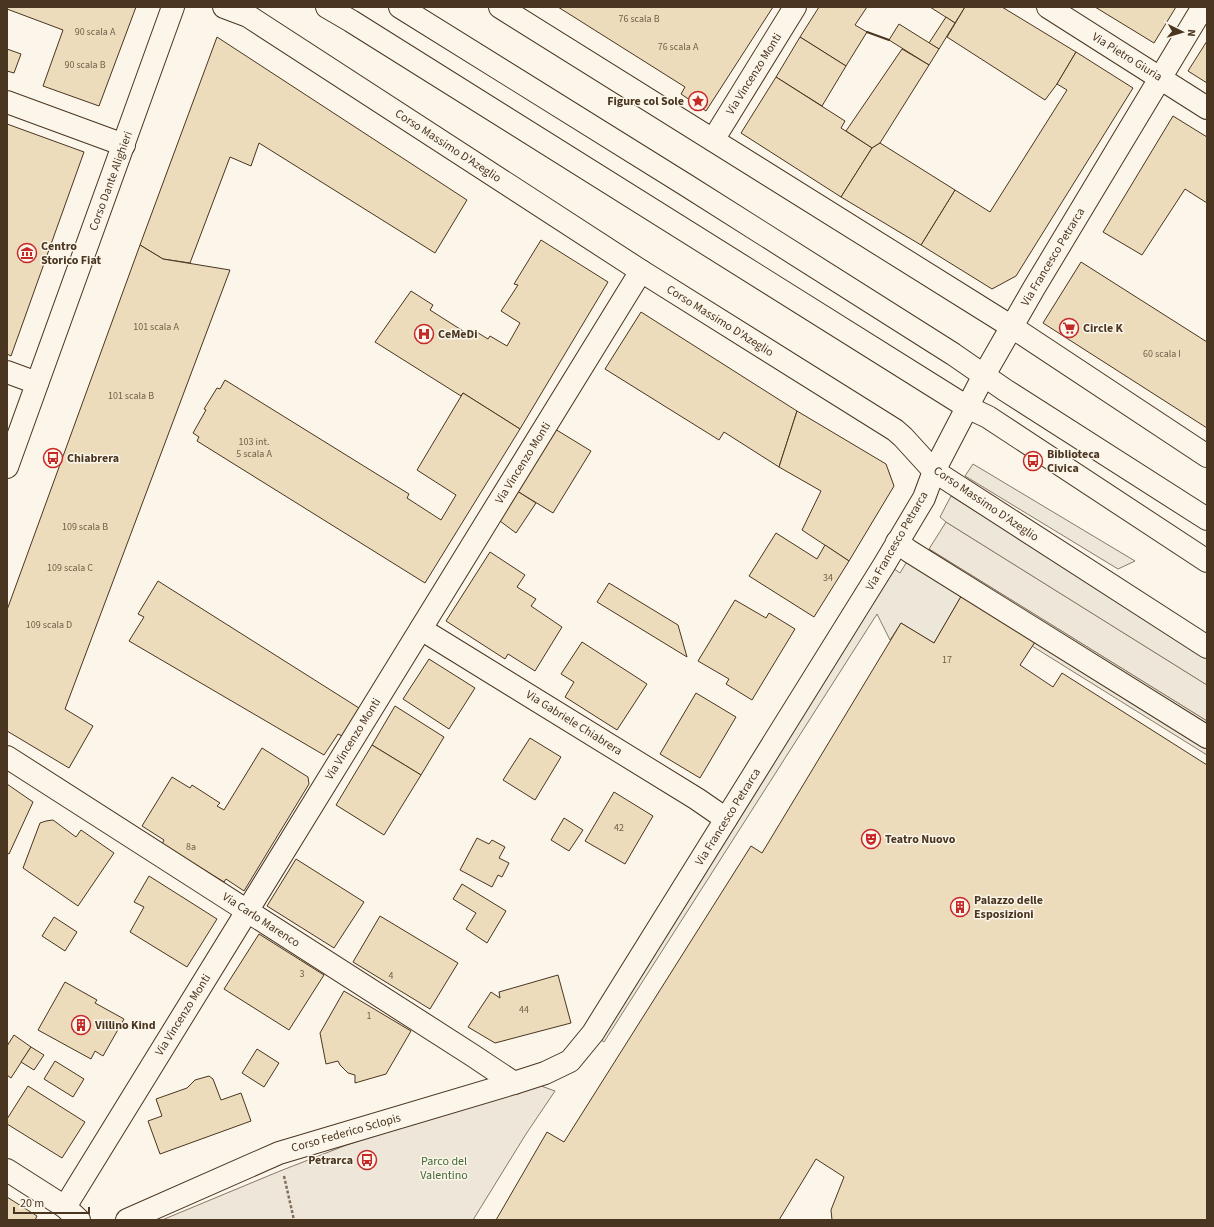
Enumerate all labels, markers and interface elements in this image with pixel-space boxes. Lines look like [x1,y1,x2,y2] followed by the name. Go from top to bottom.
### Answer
[618,12,660,26] house number: 76 scala B
[1162,12,1202,52] north arrow
[75,25,116,39] house number: 90 scala A
[1088,29,1166,85] street label: Via Pietro Giuria
[1184,29,1199,37] text: N
[722,30,786,118] street label: Via Vincenzo Monti
[658,40,699,54] house number: 76 scala A
[64,58,106,72] house number: 90 scala B
[687,90,709,112] place icon: Figure col Sole
[607,93,684,110] place label: Figure col Sole
[392,105,504,187] street label: Corso Massimo D'Azeglio
[85,129,137,233] street label: Corso Dante Alighieri
[1017,205,1089,309] street label: Via Francesco Petrarca
[41,238,102,269] place label: Centro Storico Fiat
[16,242,38,264] museum icon: Centro Storico Fiat
[663,281,777,361] street label: Corso Massimo D'Azeglio
[1058,317,1080,339] supermarket icon: Circle K
[133,320,179,334] house number: 101 scala A
[1083,320,1124,337] place label: Circle K
[413,323,435,345] hospital icon: CeMeDi
[438,326,478,343] place label: CeMeDi
[1143,347,1181,361] house number: 60 scala I
[108,389,154,403] house number: 101 scala B
[491,419,555,507] street label: Via Vincenzo Monti
[236,435,272,461] house number: 103 int. 5 scala A
[1047,446,1100,477] place label: Biblioteca Civica
[42,447,64,469] bus stop icon: Chiabrera
[67,450,119,467] place label: Chiabrera
[1022,450,1044,472] bus stop icon: Biblioteca Civica
[930,462,1042,546] street label: Corso Massimo D'Azeglio
[862,488,932,594] street label: Via Francesco Petrarca
[62,520,108,534] house number: 109 scala B
[47,561,93,575] house number: 109 scala C
[823,571,833,585] house number: 34
[26,618,72,632] house number: 109 scala D
[942,653,952,667] house number: 17
[522,686,626,760] street label: Via Gabriele Chiabrera
[321,695,385,783] street label: Via Vincenzo Monti
[691,765,765,869] street label: Via Francesco Petrarca
[614,821,624,835] house number: 42
[860,828,882,850] theatre icon: Teatro Nuovo
[885,831,956,848] place label: Teatro Nuovo
[186,840,196,854] house number: 8a
[219,888,303,952] street label: Via Carlo Marenco
[974,892,1043,923] place label: Palazzo delle Esposizioni
[949,896,971,918] building icon: Palazzo delle Esposizioni
[300,967,305,981] house number: 3
[389,969,394,983] house number: 4
[151,971,215,1059] street label: Via Vincenzo Monti
[519,1003,529,1017] house number: 44
[367,1009,372,1023] house number: 1
[70,1014,92,1036] building icon: Villino Kind
[94,1017,156,1034] place label: Villino Kind
[289,1109,403,1157] street label: Corso Federico Sclopis
[356,1149,378,1171] bus stop icon: Petrarca
[308,1152,353,1169] place label: Petrarca
[420,1153,468,1184] park label: Parco del Valentino
[14,1189,89,1215] scale bar
[20,1195,44,1212] text: 20 m

